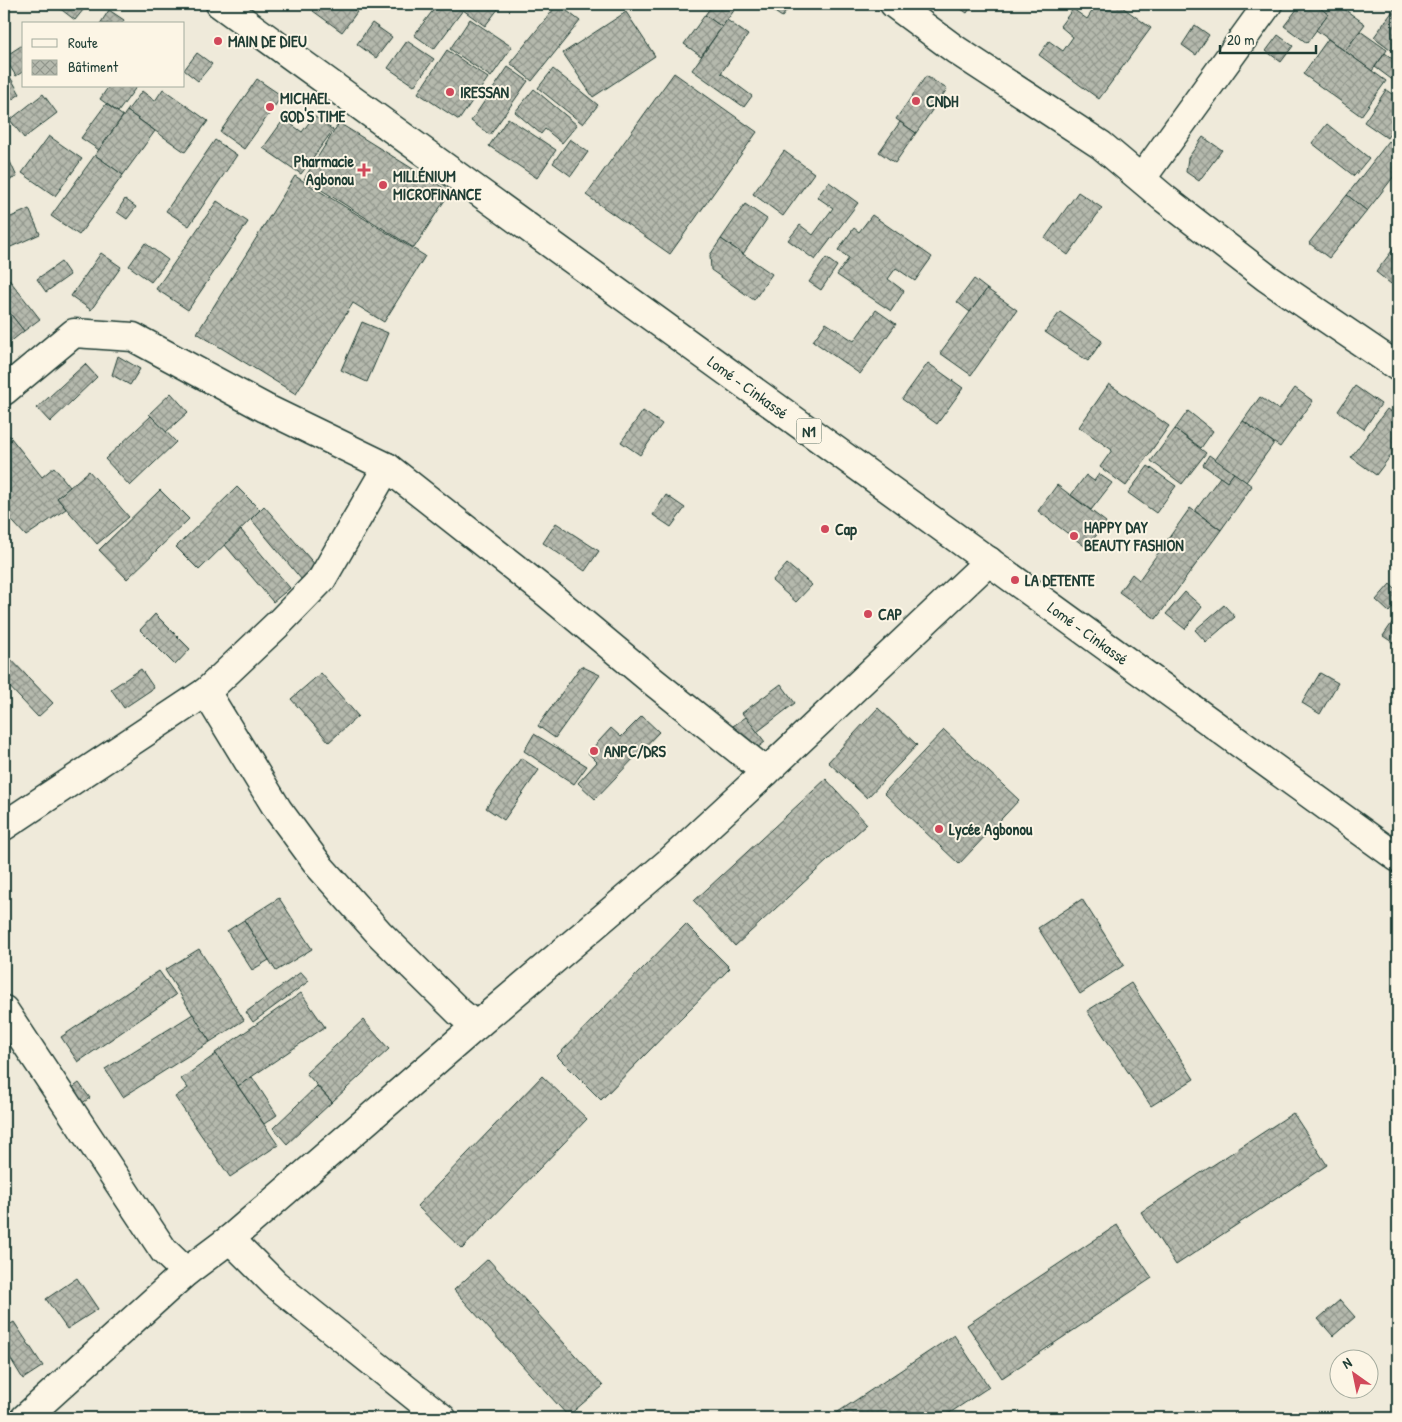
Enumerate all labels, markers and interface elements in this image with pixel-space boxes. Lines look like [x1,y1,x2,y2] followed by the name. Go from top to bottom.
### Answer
[22,22,185,88] legend
[1220,22,1316,54] scale bar
[1227,29,1254,50] text: 20 m
[228,30,307,52] place label: MAIN DE DIEU
[68,32,98,53] text: Route
[212,35,224,47] marker: MAIN DE DIEU
[68,56,119,77] text: Bâtiment
[460,81,510,103] place label: IRESSAN
[444,86,456,98] marker: IRESSAN
[280,87,347,127] place label: MICHAEL GOD'S TIME
[926,90,959,112] place label: CNDH
[910,95,922,107] marker: CNDH
[264,101,276,113] marker: MICHAEL GOD'S TIME
[294,150,355,191] place label: Pharmacie Agbonou
[358,164,370,176] marker: Pharmacie Agbonou
[393,165,483,205] place label: MILLÉNIUM MICROFINANCE
[377,179,389,191] marker: MILLÉNIUM MICROFINANCE
[703,350,793,424] street label: Lomé - Cinkassé
[796,418,822,444] road number: N1
[1084,516,1184,556] place label: HAPPY DAY BEAUTY FASHION
[835,518,857,541] place label: Cap
[819,523,831,535] marker: Cap
[1068,530,1080,542] marker: HAPPY DAY BEAUTY FASHION
[1025,569,1096,591] place label: LA DETENTE
[1009,574,1021,586] marker: LA DETENTE
[1043,596,1133,670] street label: Lomé - Cinkassé
[878,603,903,625] place label: CAP
[862,608,874,620] marker: CAP
[604,740,666,762] place label: ANPC/DRS
[588,745,600,757] marker: ANPC/DRS
[949,818,1033,841] place label: Lycée Agbonou
[933,823,945,835] marker: Lycée Agbonou
[1330,1350,1380,1400] north arrow
[1338,1352,1355,1373] text: N

